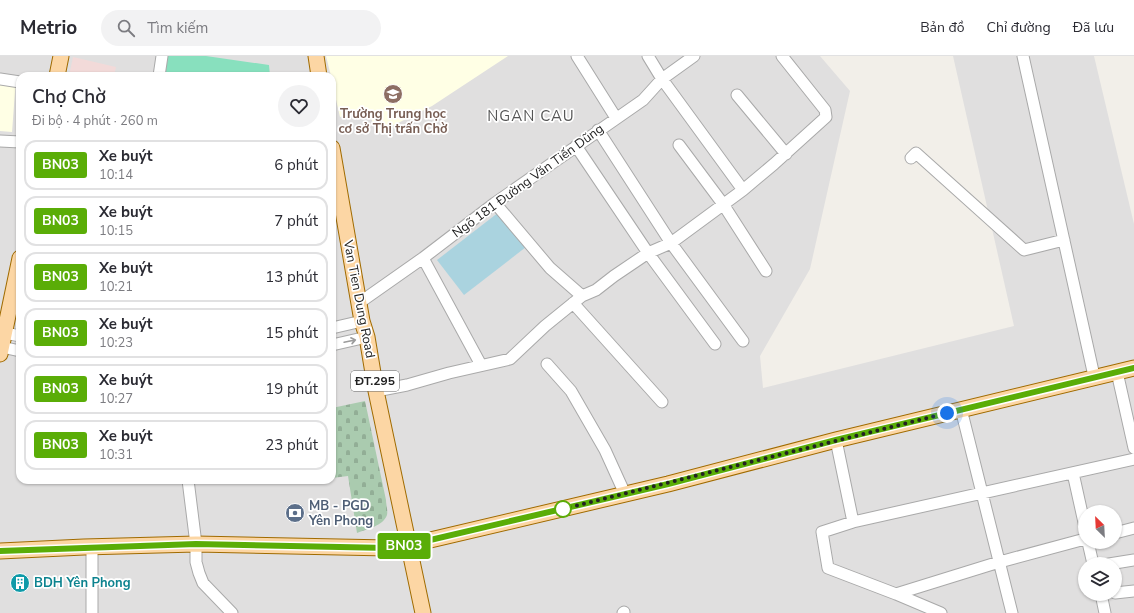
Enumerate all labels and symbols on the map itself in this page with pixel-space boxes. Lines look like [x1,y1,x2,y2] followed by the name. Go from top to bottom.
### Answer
[382,83,404,105] school or university icon: Trường Trung học cơ sở Thị trấn Chờ
[338,105,448,138] place label: Trường Trung học cơ sở Thị trấn Chờ
[487,106,575,126] district label: NGAN CAU
[449,120,607,242] street label: Ngõ 181 Đường Văn Tiến Dũng
[339,237,379,360] street label: Van Tien Dung Road
[343,337,356,345] one-way arrow
[351,371,399,391] road number: ĐT.295
[937,403,957,423] your location
[308,497,373,530] place label: MB - PGD Yên Phong
[554,500,572,518] unlabelled marker
[284,502,306,524] bank icon: MB - PGD Yên Phong
[1078,505,1122,549] north arrow
[376,533,432,559] line badge: BN03
[9,572,31,594] building icon: BDH Yên Phong
[34,574,131,592] place label: BDH Yên Phong

